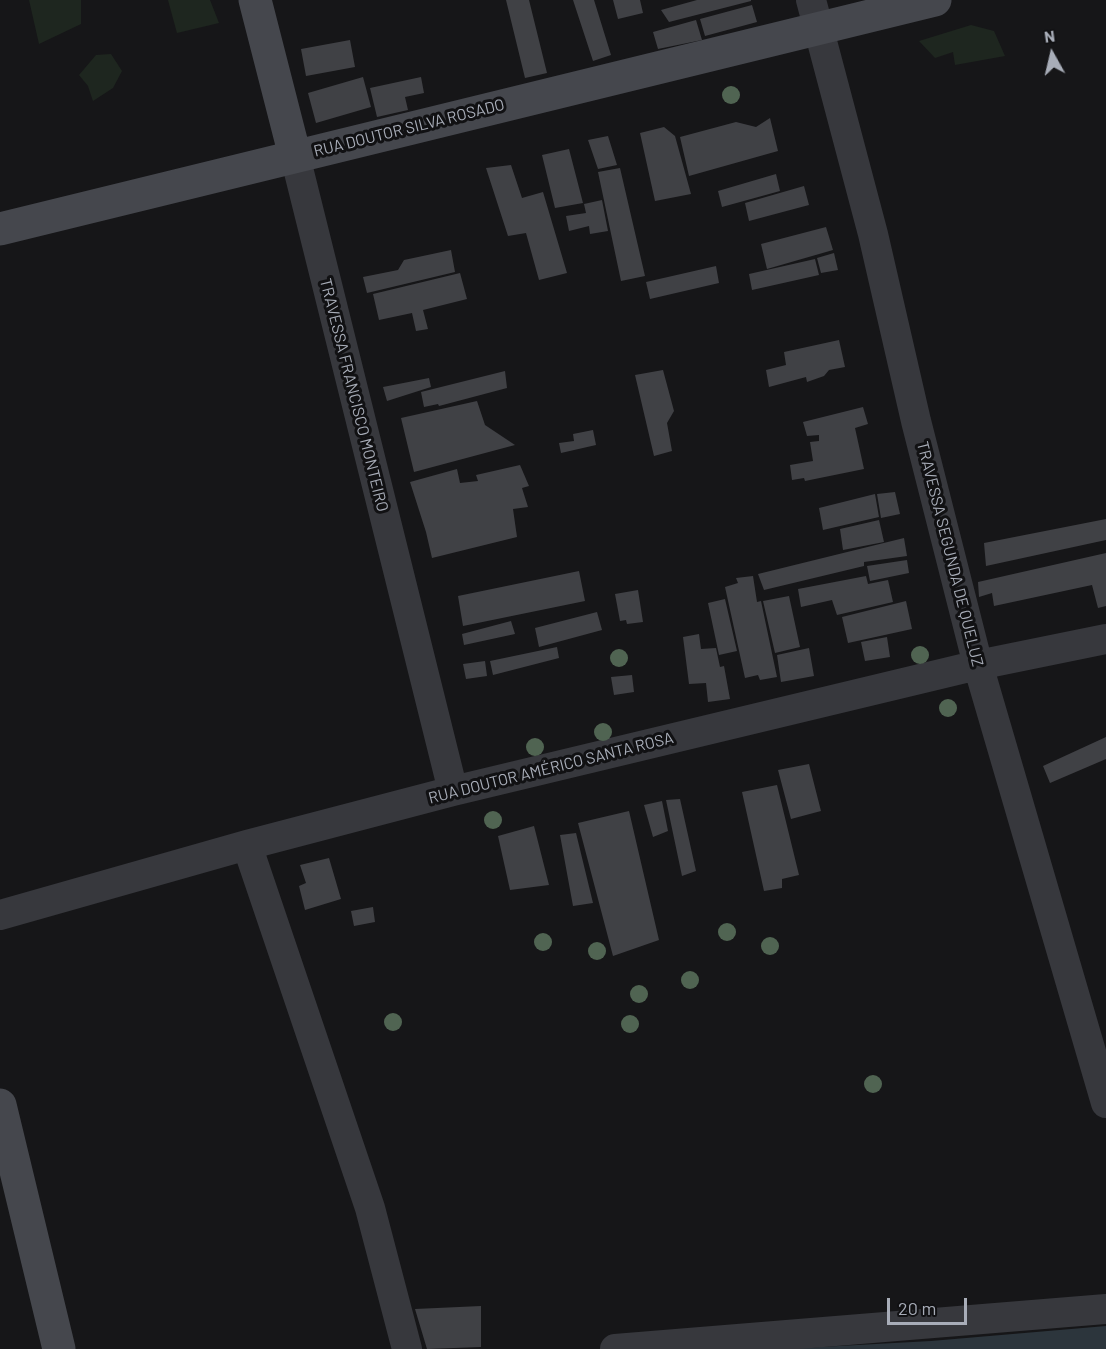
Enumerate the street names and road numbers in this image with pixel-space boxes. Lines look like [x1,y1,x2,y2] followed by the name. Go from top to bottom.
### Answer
[312,95,506,161] street label: RUA DOUTOR SILVA ROSADO
[316,276,392,514] street label: TRAVESSA FRANCISCO MONTEIRO
[913,439,987,669] street label: TRAVESSA SEGUNDA DE QUELUZ
[427,728,675,808] street label: RUA DOUTOR AMÉRICO SANTA ROSA

